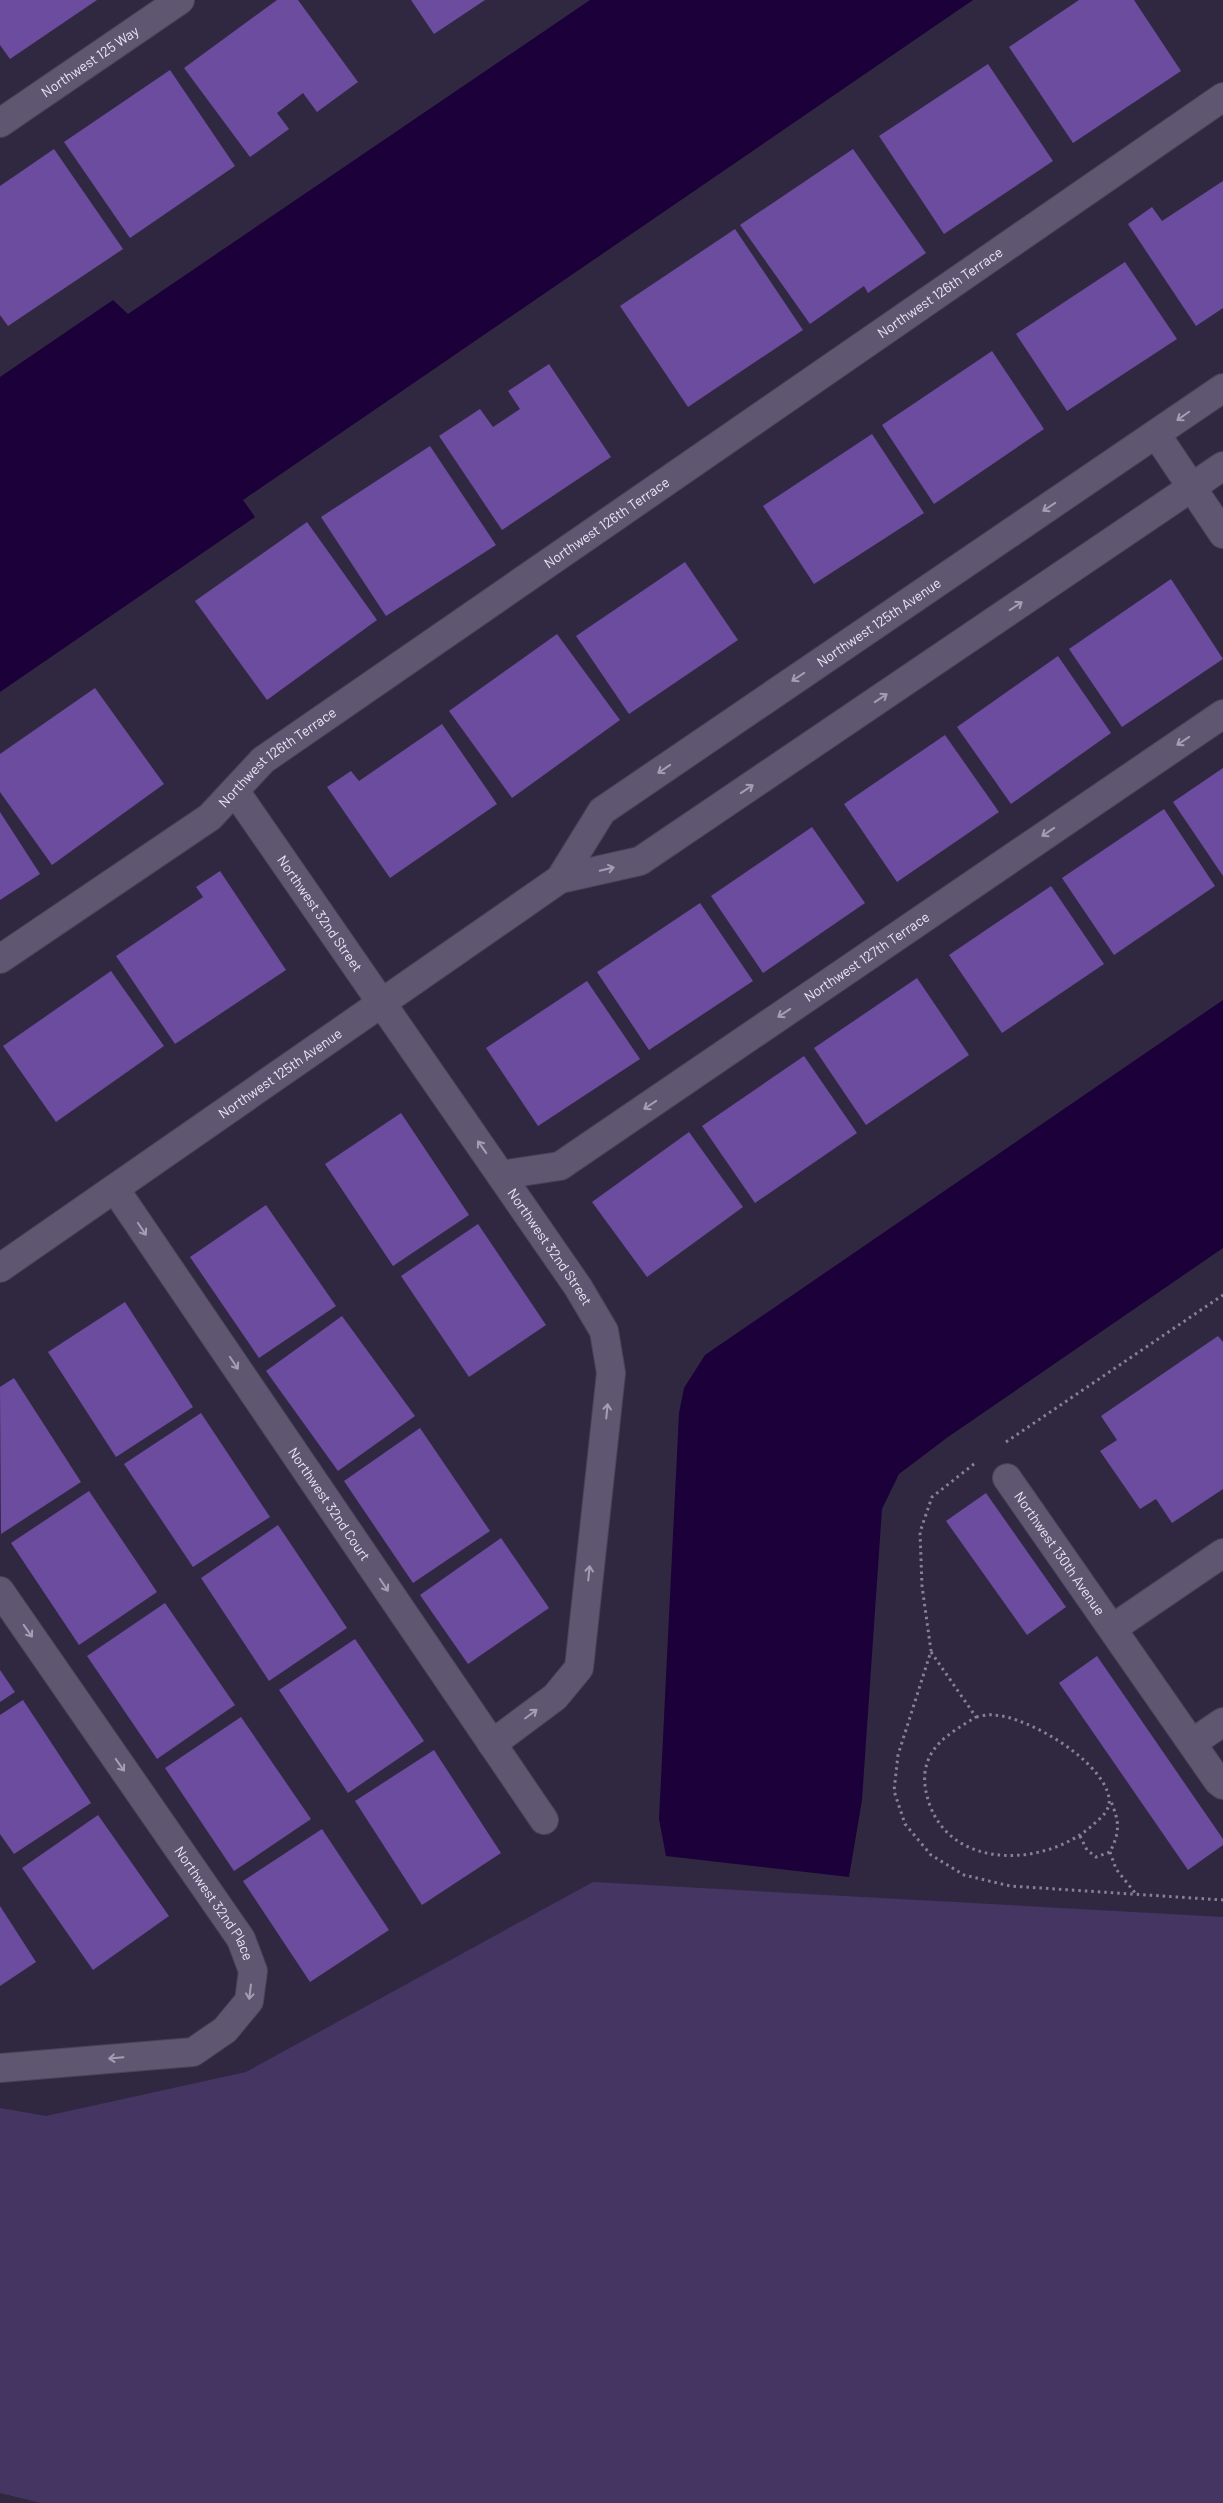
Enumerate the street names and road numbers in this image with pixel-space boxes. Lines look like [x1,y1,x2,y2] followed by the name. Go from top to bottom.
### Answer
[38,21,142,100] street label: Northwest 125 Way
[874,243,1006,341] street label: Northwest 126th Terrace
[540,473,672,571] street label: Northwest 126th Terrace
[813,574,944,670] street label: Northwest 125th Avenue
[214,703,339,811] street label: Northwest 126th Terrace
[274,852,366,975] street label: Northwest 32nd Street
[801,908,932,1005] street label: Northwest 127th Terrace
[215,1024,345,1122] street label: Northwest 125th Avenue
[504,1185,596,1308] street label: Northwest 32nd Street
[285,1444,374,1564] street label: Northwest 32nd Court
[1011,1488,1109,1618] street label: Northwest 130th Avenue
[171,1843,257,1963] street label: Northwest 32nd Place

